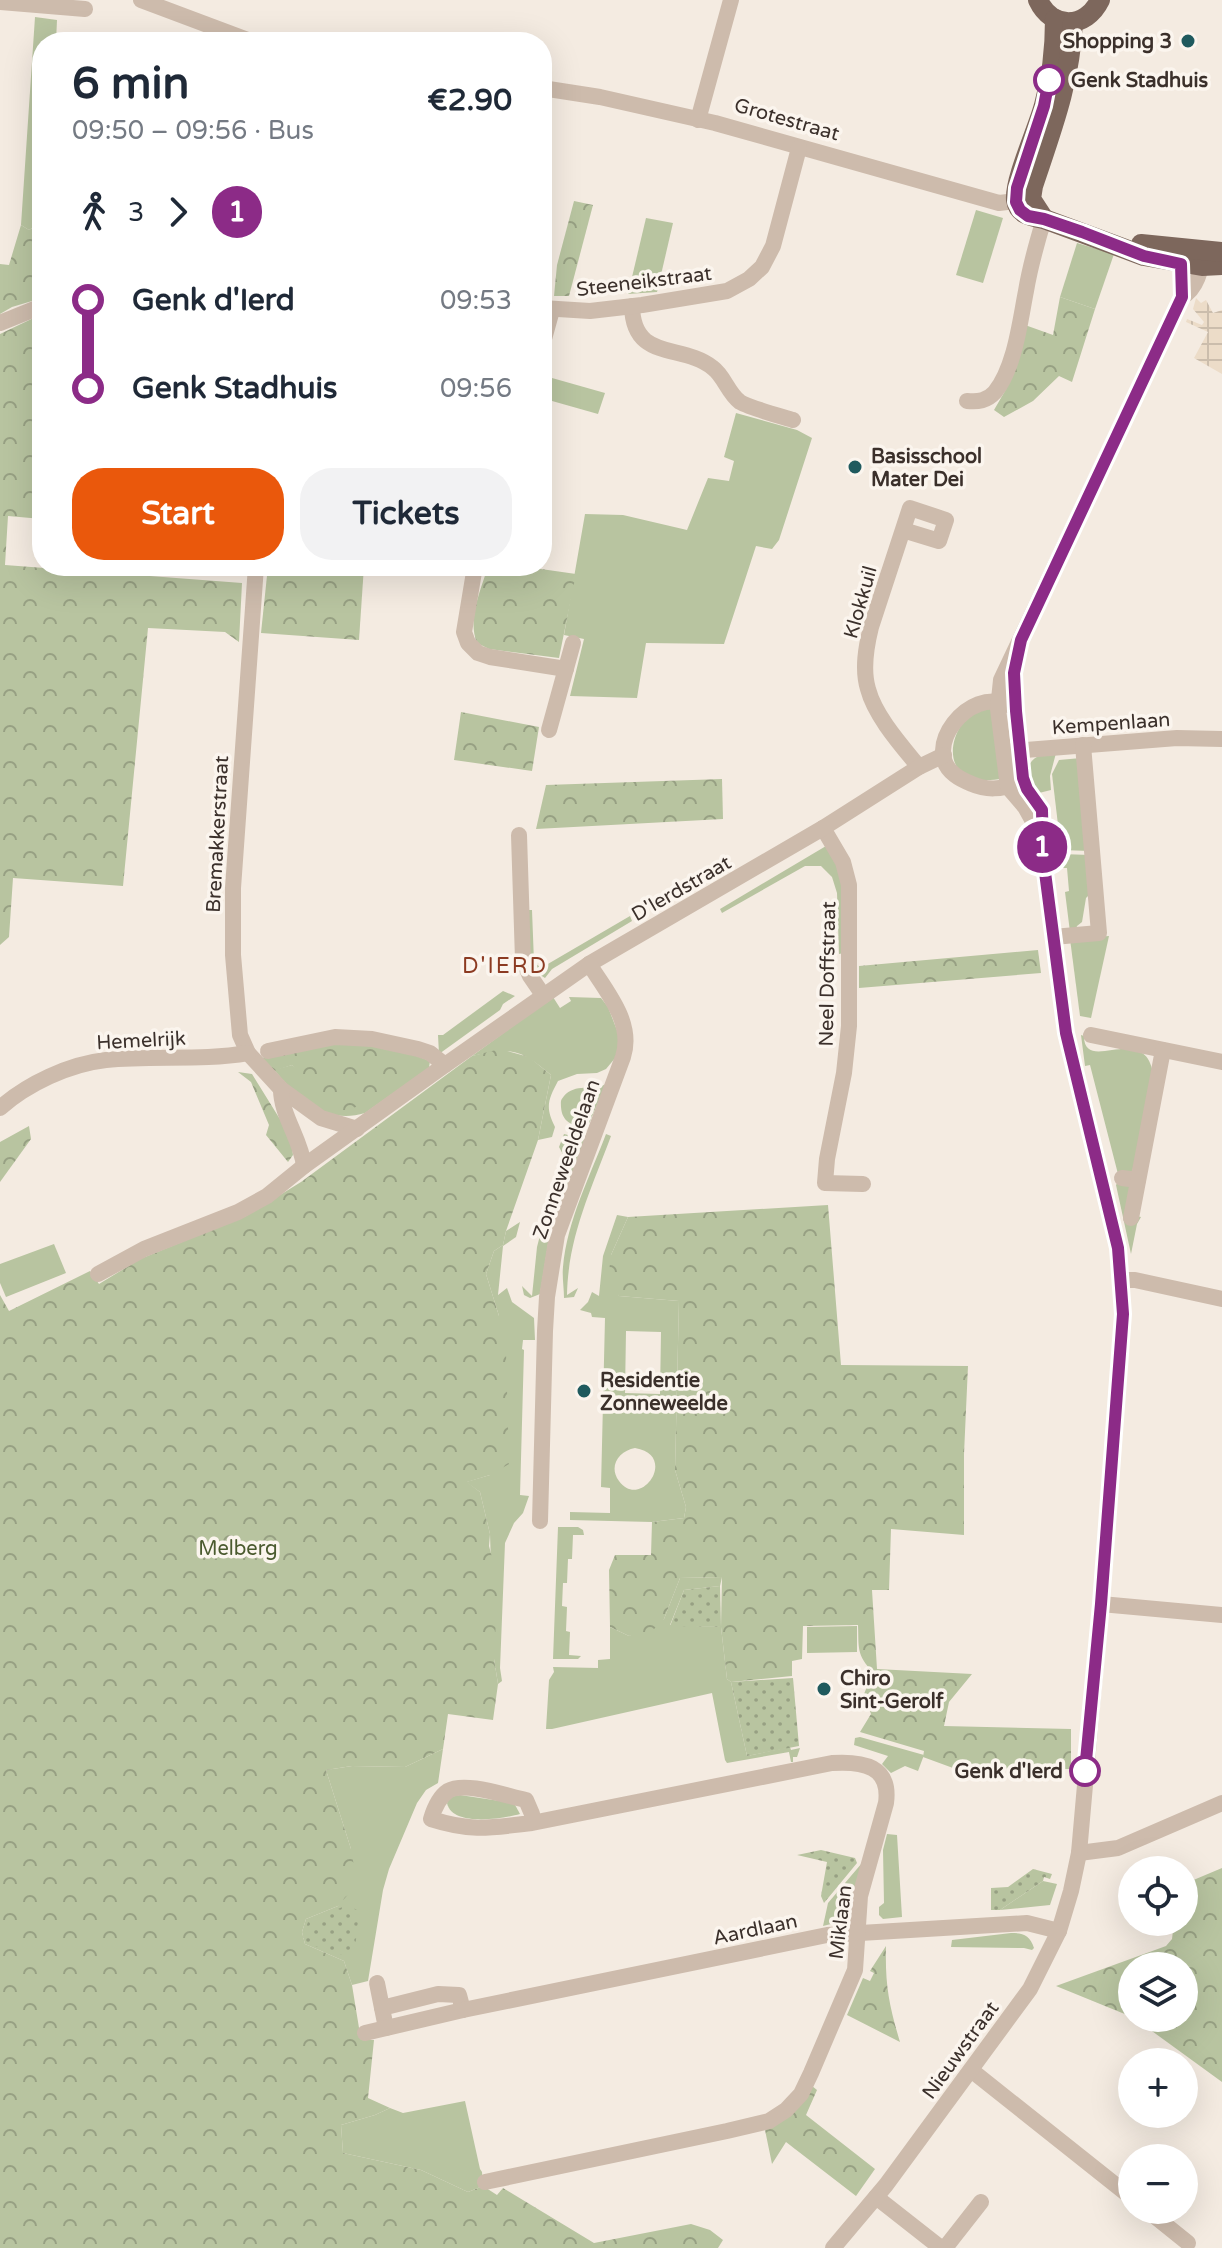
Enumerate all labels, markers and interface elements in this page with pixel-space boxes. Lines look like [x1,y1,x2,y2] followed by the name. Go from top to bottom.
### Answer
[1063,30,1172,54] place label: Shopping 3
[1179,32,1197,50] marker: Shopping 3
[72,58,189,111] text: 6 min
[1034,65,1064,95] marker: Genk Stadhuis
[1071,69,1208,93] place label: Genk Stadhuis
[427,82,512,119] text: €2.90
[731,94,842,146] street label: Grotestraat
[72,115,314,146] text: 09:50 – 09:56 · Bus
[72,190,116,234] icon: walk
[156,190,200,234] icon: forward
[228,195,246,229] text: 1
[128,197,144,228] text: 3
[575,262,713,302] street label: Steeneikstraat
[132,282,295,319] text: Genk d'Ierd
[440,285,512,316] text: 09:53
[132,370,337,407] text: Genk Stadhuis
[440,373,512,404] text: 09:56
[871,445,982,492] place label: Basisschool Mater Dei
[846,458,864,476] marker: Basisschool Mater Dei
[72,468,284,560] button: Start
[300,468,512,560] button: Tickets
[839,563,883,641] street label: Klokkuil
[1051,708,1171,740] street label: Kempenlaan
[202,755,234,913] street label: Bremakkerstraat
[1016,821,1068,873] line badge: 1
[1033,830,1051,864] text: 1
[627,851,736,927] street label: D'Ierdstraat
[815,901,841,1047] street label: Neel Doffstraat
[462,953,548,979] district label: D'IERD
[96,1027,186,1055] street label: Hemelrijk
[528,1076,606,1242] street label: Zonneweeldelaan
[600,1369,728,1416] place label: Residentie Zonneweelde
[575,1382,593,1400] marker: Residentie Zonneweelde
[198,1537,278,1561] park label: Melberg
[840,1667,944,1714] place label: Chiro Sint-Gerolf
[815,1680,833,1698] marker: Chiro Sint-Gerolf
[1070,1756,1100,1786] marker: Genk d'Ierd
[954,1760,1063,1784] place label: Genk d'Ierd
[1118,1856,1198,2224] map controls
[1118,1856,1198,1936] button: locate
[825,1884,857,1961] street label: Miklaan
[711,1909,800,1951] street label: Aardlaan
[1118,1952,1198,2032] button: layers
[917,1997,1004,2104] street label: Nieuwstraat
[1118,2048,1198,2128] button: +
[1118,2144,1198,2224] button: −

